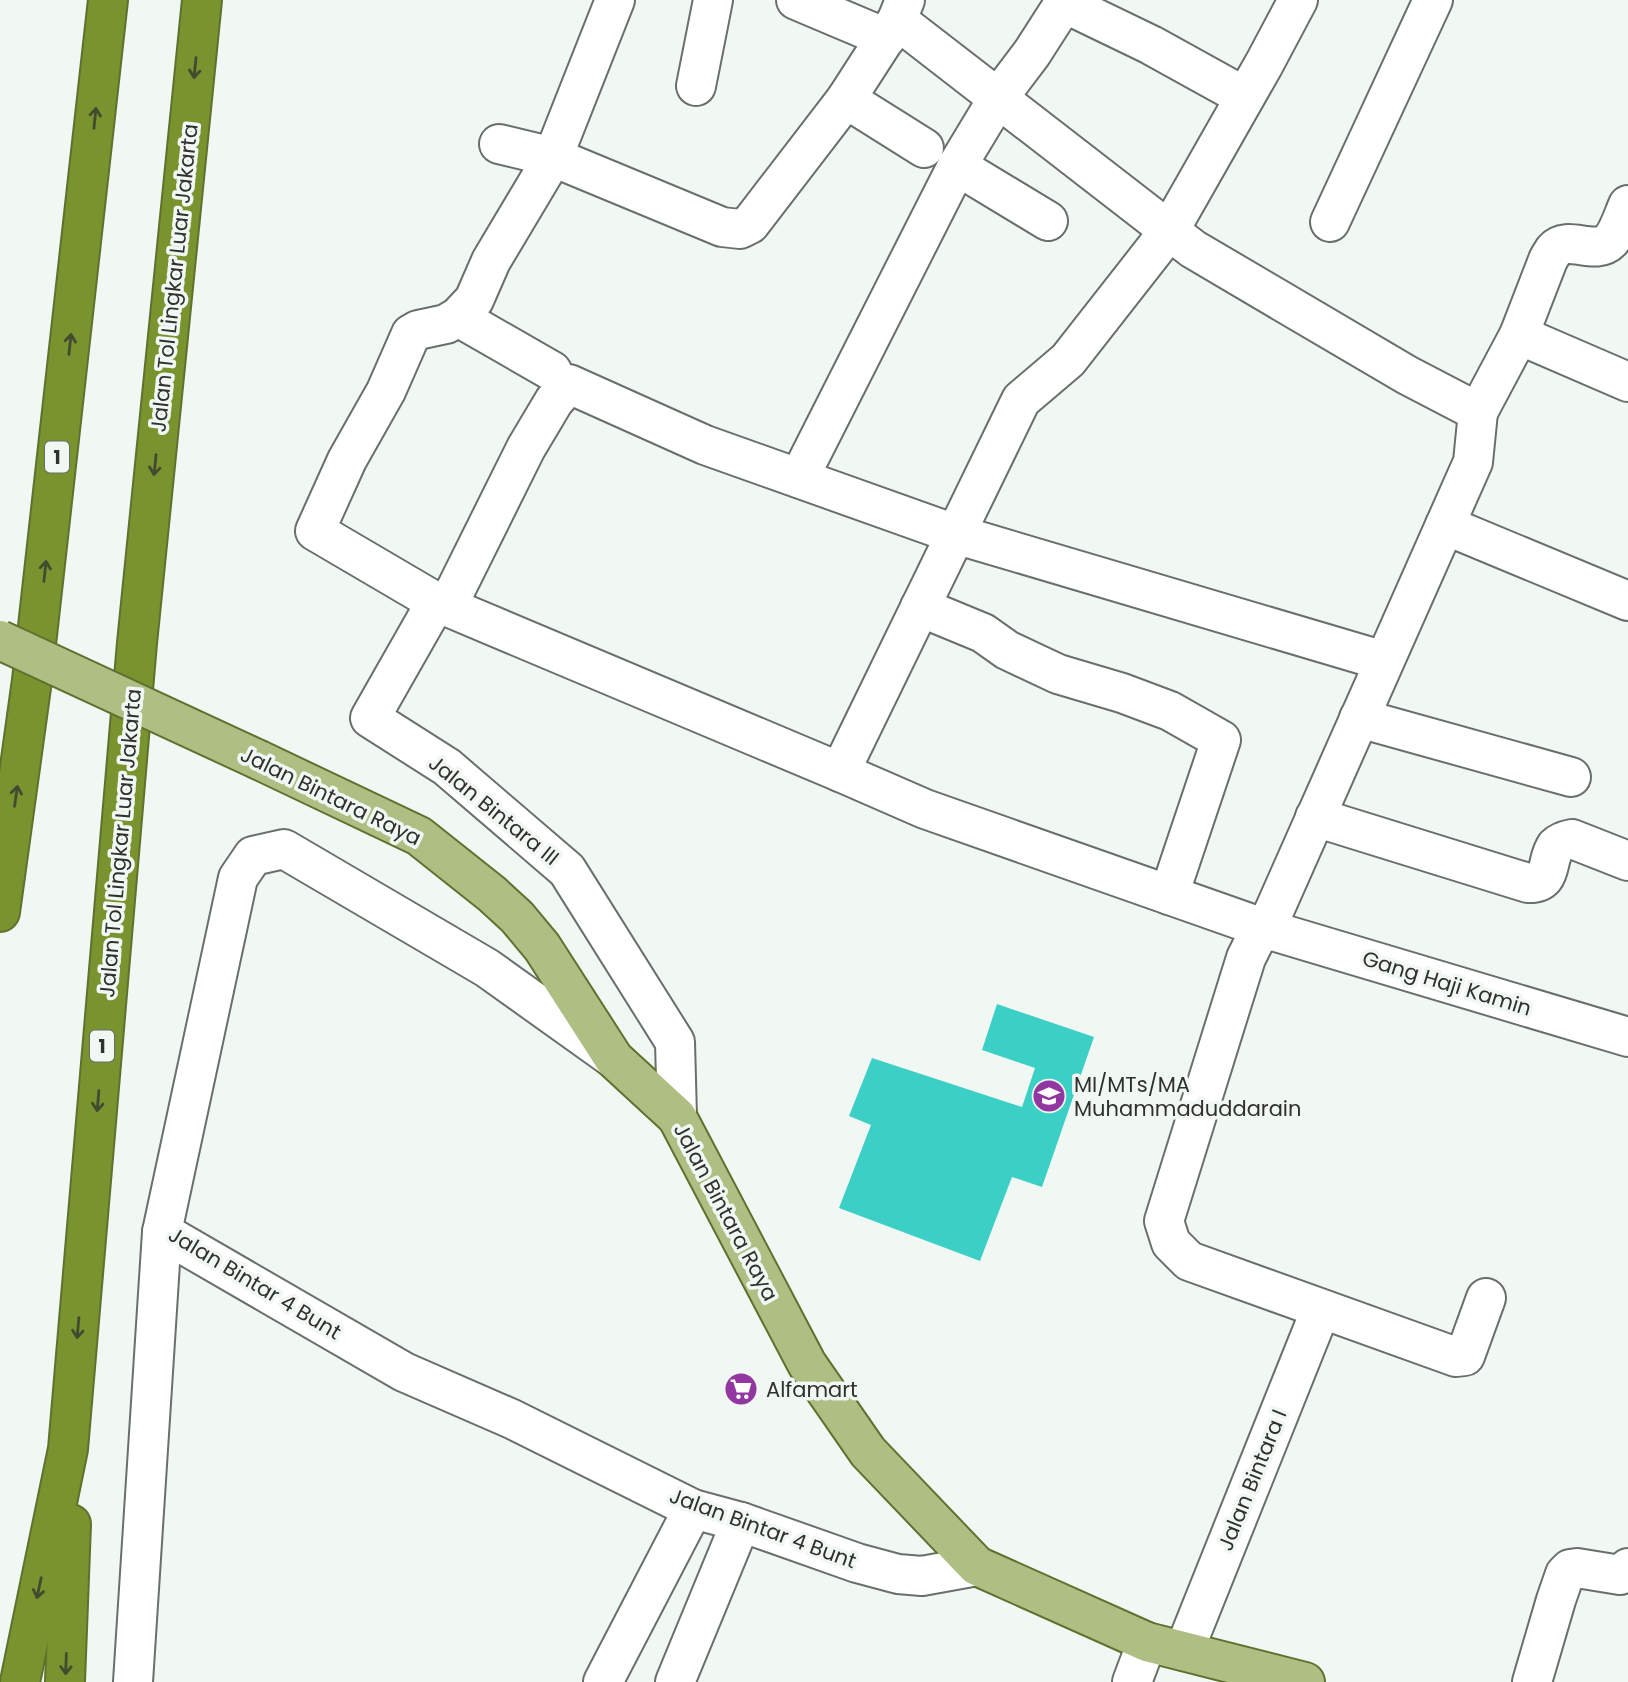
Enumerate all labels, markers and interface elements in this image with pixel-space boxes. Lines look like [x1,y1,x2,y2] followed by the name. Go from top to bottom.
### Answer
[188,56,201,79] one-way arrow
[88,108,101,130] one-way arrow
[143,122,205,434] street label: Jalan Tol Lingkar Luar Jakarta
[63,334,76,356] one-way arrow
[45,442,69,472] road number: 1
[148,453,161,476] one-way arrow
[38,560,51,582] one-way arrow
[92,687,148,999] street label: Jalan Tol Lingkar Luar Jakarta
[236,740,426,852] street label: Jalan Bintara Raya
[423,748,565,872] street label: Jalan Bintara III
[10,785,23,808] one-way arrow
[1359,943,1535,1023] street label: Gang Haji Kamin
[90,1030,114,1062] road number: 1
[1074,1070,1301,1123] place label: MI/MTs/MA Muhammaduddarain
[1030,1077,1068,1115] school or university icon: MI/MTs/MA Muhammaduddarain
[91,1089,104,1112] one-way arrow
[667,1118,785,1306] street label: Jalan Bintara Raya
[163,1220,347,1346] street label: Jalan Bintar 4 Bunt
[71,1316,84,1339] one-way arrow
[722,1370,760,1408] supermarket icon: Alfamart
[766,1375,858,1404] place label: Alfamart
[1210,1405,1294,1555] street label: Jalan Bintara I
[666,1481,860,1575] street label: Jalan Bintar 4 Bunt
[32,1576,46,1599] one-way arrow
[59,1652,73,1675] one-way arrow

